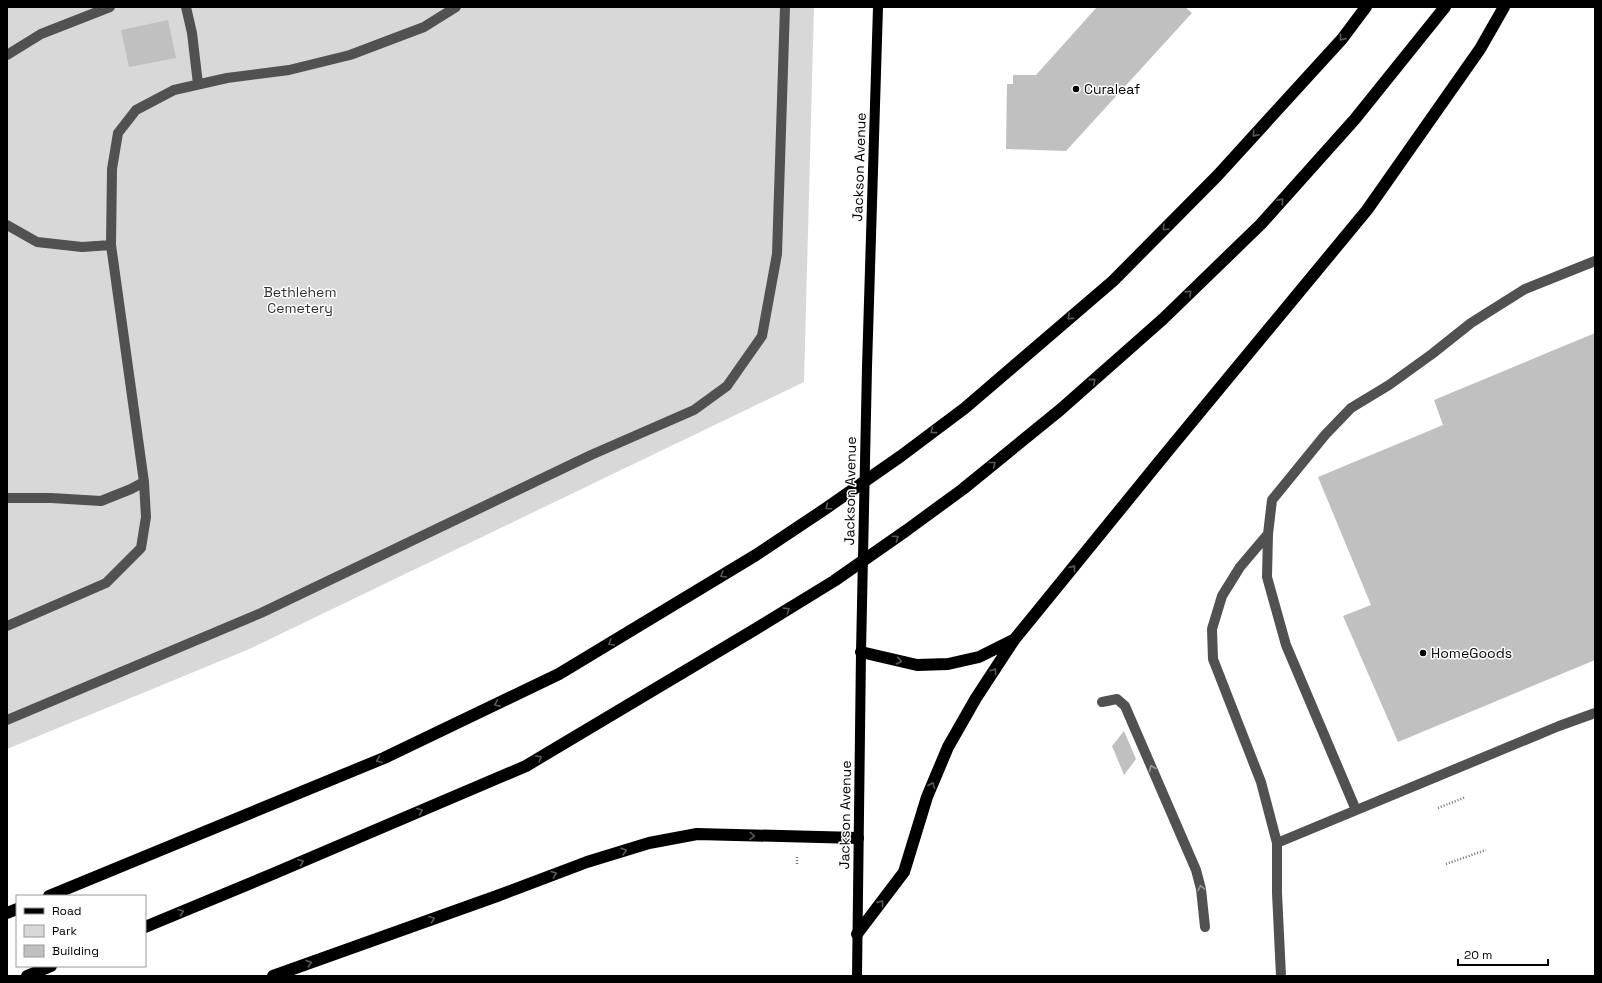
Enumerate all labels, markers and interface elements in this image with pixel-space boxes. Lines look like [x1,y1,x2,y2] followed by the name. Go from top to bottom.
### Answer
[1340,33,1347,40] one-way arrow
[1084,80,1140,98] place label: Curaleaf
[1071,84,1081,94] marker: Curaleaf
[848,112,870,222] street label: Jackson Avenue
[1253,130,1260,137] one-way arrow
[1276,199,1283,206] one-way arrow
[1162,223,1170,231] one-way arrow
[264,283,336,317] park label: Bethlehem Cemetery
[1184,291,1192,298] one-way arrow
[1068,312,1075,319] one-way arrow
[1088,378,1096,385] one-way arrow
[931,426,938,433] one-way arrow
[840,436,860,546] street label: Jackson Avenue
[989,462,996,469] one-way arrow
[825,502,832,510] one-way arrow
[891,536,898,543] one-way arrow
[1068,565,1075,572] one-way arrow
[720,571,727,578] one-way arrow
[783,607,790,614] one-way arrow
[608,638,615,645] one-way arrow
[1431,644,1512,662] place label: HomeGoods
[1418,648,1428,658] marker: HomeGoods
[896,656,902,664] one-way arrow
[989,668,997,675] one-way arrow
[494,699,501,707] one-way arrow
[376,755,383,763] one-way arrow
[535,755,542,762] one-way arrow
[835,760,855,870] street label: Jackson Avenue
[1149,764,1157,772] one-way arrow
[927,782,935,789] one-way arrow
[416,808,424,816] one-way arrow
[749,832,755,840] one-way arrow
[620,847,627,856] one-way arrow
[297,859,304,867] one-way arrow
[550,871,557,879] one-way arrow
[1197,885,1205,891] one-way arrow
[16,895,146,967] legend
[876,900,883,907] one-way arrow
[52,903,81,919] text: Road
[178,909,185,917] one-way arrow
[428,916,435,924] one-way arrow
[52,923,77,939] text: Park
[1458,941,1548,967] scale bar
[52,943,99,959] text: Building
[1464,947,1492,963] text: 20 m
[306,959,313,968] one-way arrow

